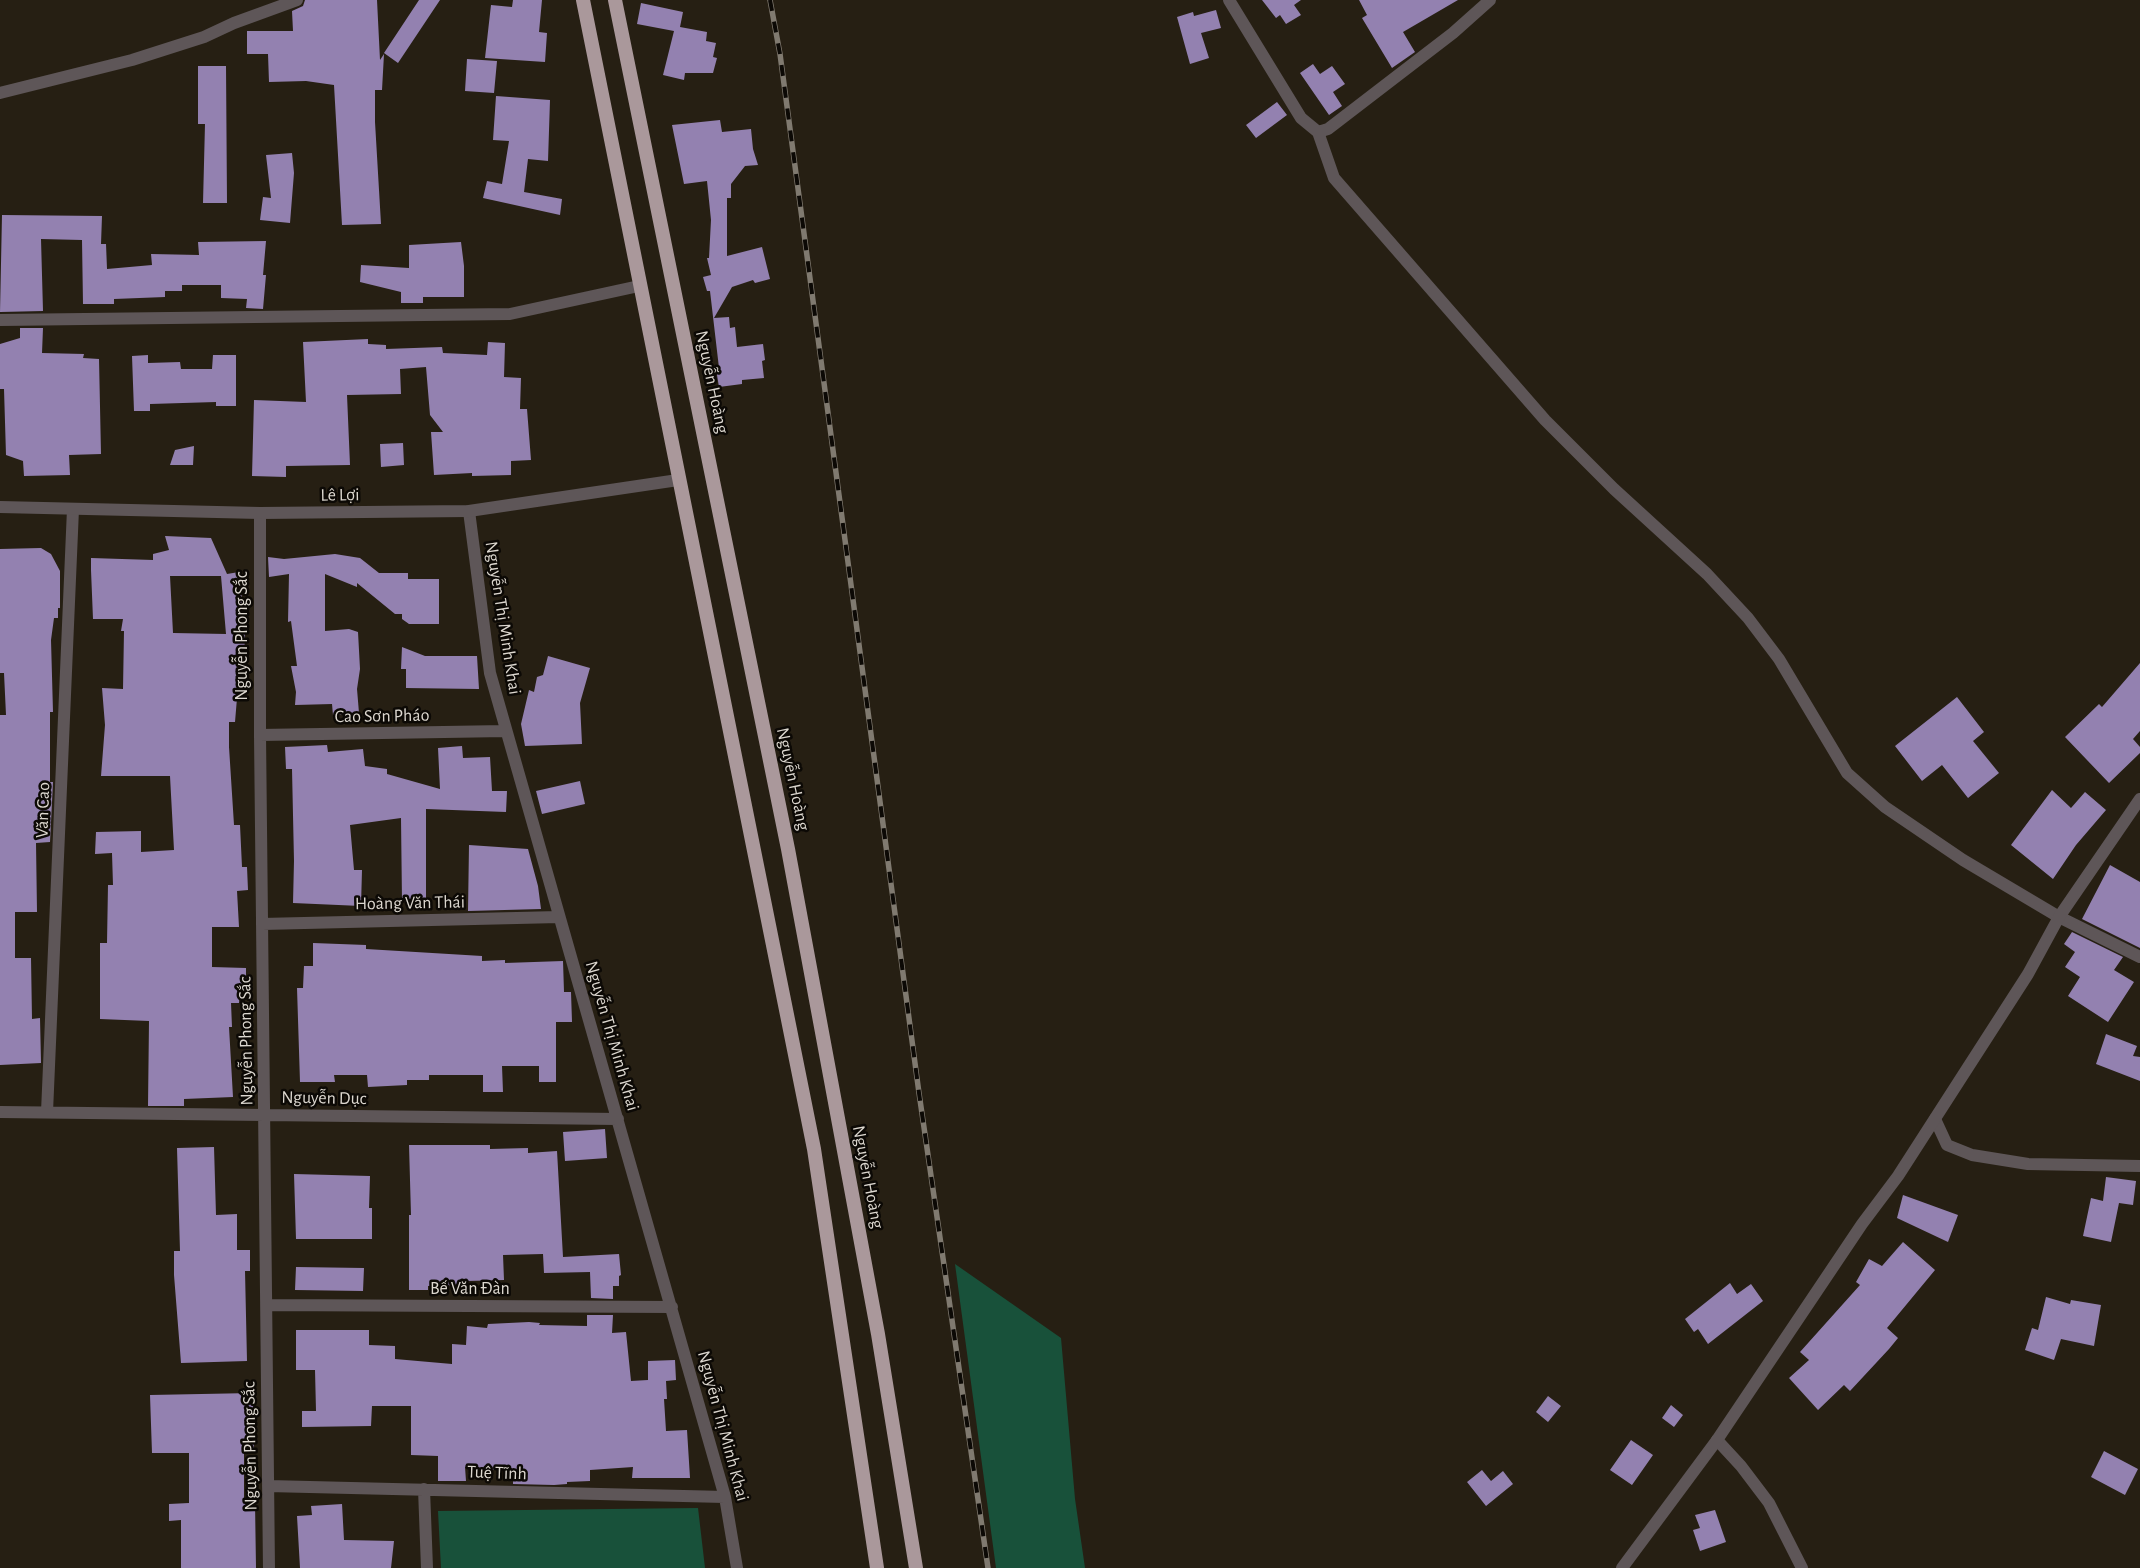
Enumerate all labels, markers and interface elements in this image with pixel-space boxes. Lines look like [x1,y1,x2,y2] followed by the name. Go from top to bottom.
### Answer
[691,329,733,435] street label: Nguyễn Hoàng
[320,484,360,506] street label: Lê Lợi
[480,540,526,696] street label: Nguyễn Thị Minh Khai
[231,571,253,701] street label: Nguyễn Phong Sắc
[334,704,430,728] street label: Cao Sơn Pháo
[772,726,814,832] street label: Nguyễn Hoàng
[31,782,55,838] street label: Văn Cao
[355,891,465,915] street label: Hoàng Văn Thái
[580,959,644,1113] street label: Nguyễn Thị Minh Khai
[234,976,258,1106] street label: Nguyễn Phong Sắc
[281,1086,367,1110] street label: Nguyễn Dục
[847,1124,889,1230] street label: Nguyễn Hoàng
[430,1278,510,1300] street label: Bế Văn Đàn
[693,1348,753,1504] street label: Nguyễn Thị Minh Khai
[238,1381,262,1511] street label: Nguyễn Phong Sắc
[467,1461,527,1485] street label: Tuệ Tĩnh

